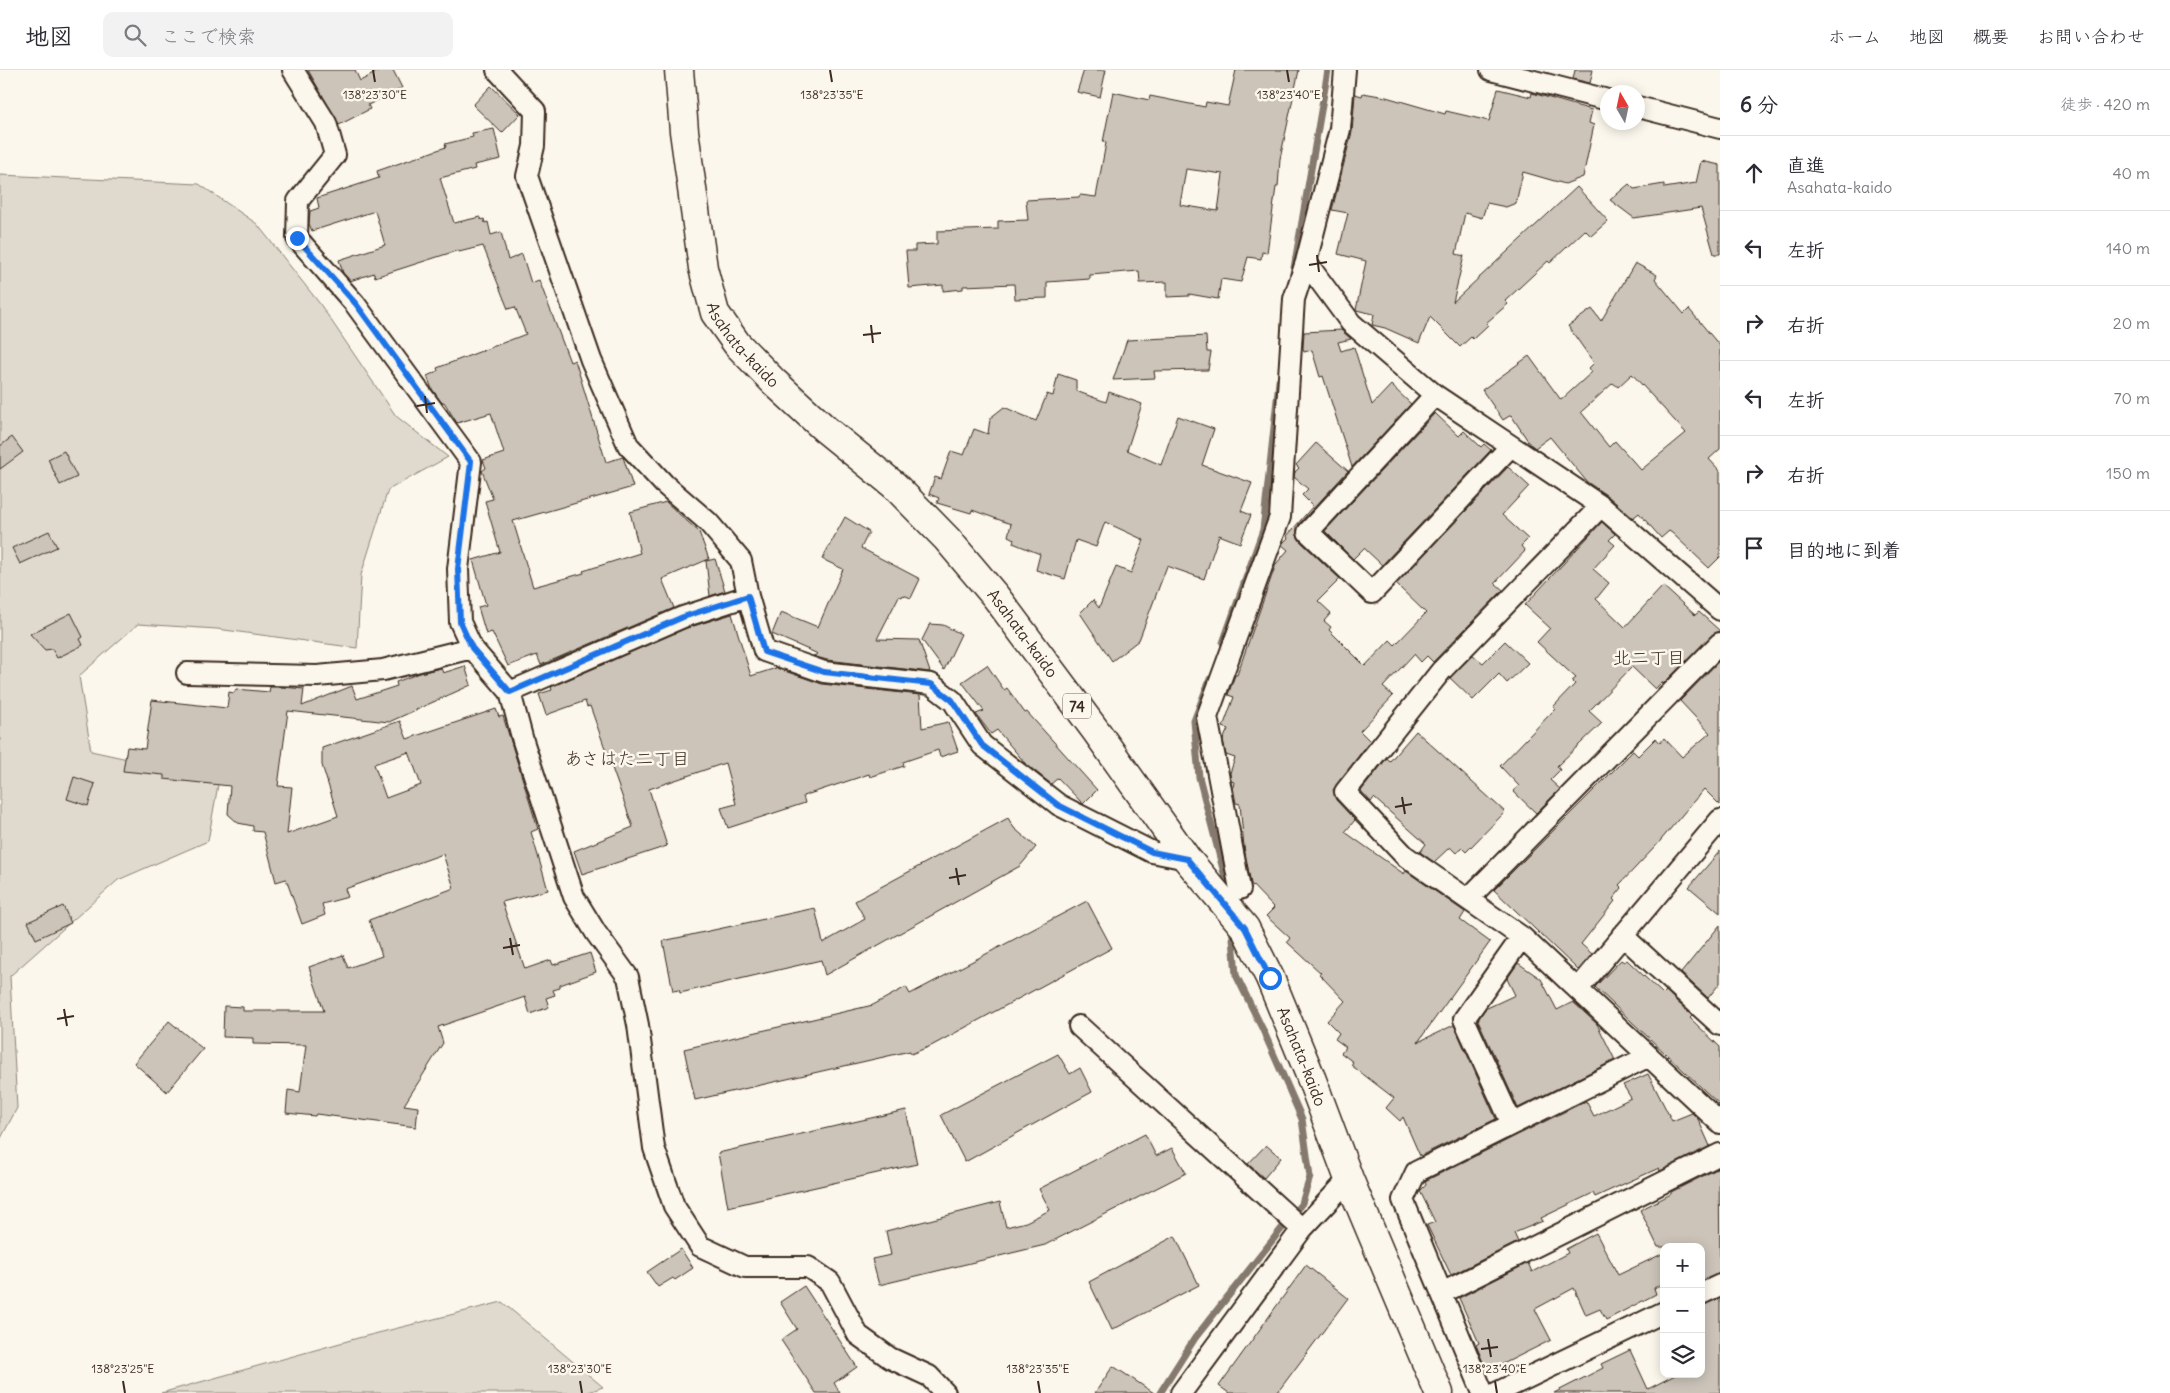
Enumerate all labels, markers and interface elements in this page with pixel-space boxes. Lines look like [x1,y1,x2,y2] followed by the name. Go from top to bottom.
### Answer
[103,12,453,57] search box
[25,21,73,51] text: 地図
[121,21,149,49] icon: search
[161,24,256,48] text: ここで検索
[1828,25,1881,48] text: ホーム
[1909,25,1945,48] text: 地図
[1973,25,2009,48] text: 概要
[2037,25,2145,48] text: お問い合わせ
[1600,85,1645,130] north arrow
[343,87,407,102] text: 138°23'30"E
[800,87,864,102] text: 138°23'35"E
[1257,87,1321,102] text: 138°23'40"E
[1740,91,1778,118] text: 6 分
[2060,94,2150,114] text: 徒歩 · 420 m
[1787,153,1825,177] text: 直進
[1740,159,1768,187] icon: ahead
[2112,163,2150,183] text: 40 m
[1787,177,1892,197] text: Asahata-kaido
[286,227,309,250] route end
[1740,234,1768,262] icon: left
[1787,238,1825,262] text: 左折
[2106,238,2150,258] text: 140 m
[703,300,784,392] street label: Asahata-kaido
[1740,309,1768,337] icon: right
[1787,313,1825,337] text: 右折
[2113,313,2150,333] text: 20 m
[1740,384,1768,412] icon: left
[1787,388,1825,412] text: 左折
[2114,388,2150,408] text: 70 m
[1740,459,1768,487] icon: right
[1787,463,1825,487] text: 右折
[2106,463,2150,483] text: 150 m
[1740,534,1768,562] icon: arrive
[1787,538,1901,562] text: 目的地に到着
[983,585,1062,681] street label: Asahata-kaido
[1613,646,1685,669] district label: 北二丁目
[1063,694,1091,718] road number: 74
[565,747,689,770] district label: あさはた二丁目
[1259,967,1282,990] route start
[1273,1004,1331,1109] street label: Asahata-kaido
[1660,1243,1705,1378] map controls
[1660,1243,1705,1288] button: +
[1660,1288,1705,1333] button: −
[1660,1333,1705,1378] button: layers
[92,1361,154,1376] text: 138°23'25"E
[548,1361,612,1376] text: 138°23'30"E
[1006,1361,1070,1376] text: 138°23'35"E
[1463,1361,1527,1376] text: 138°23'40"E

